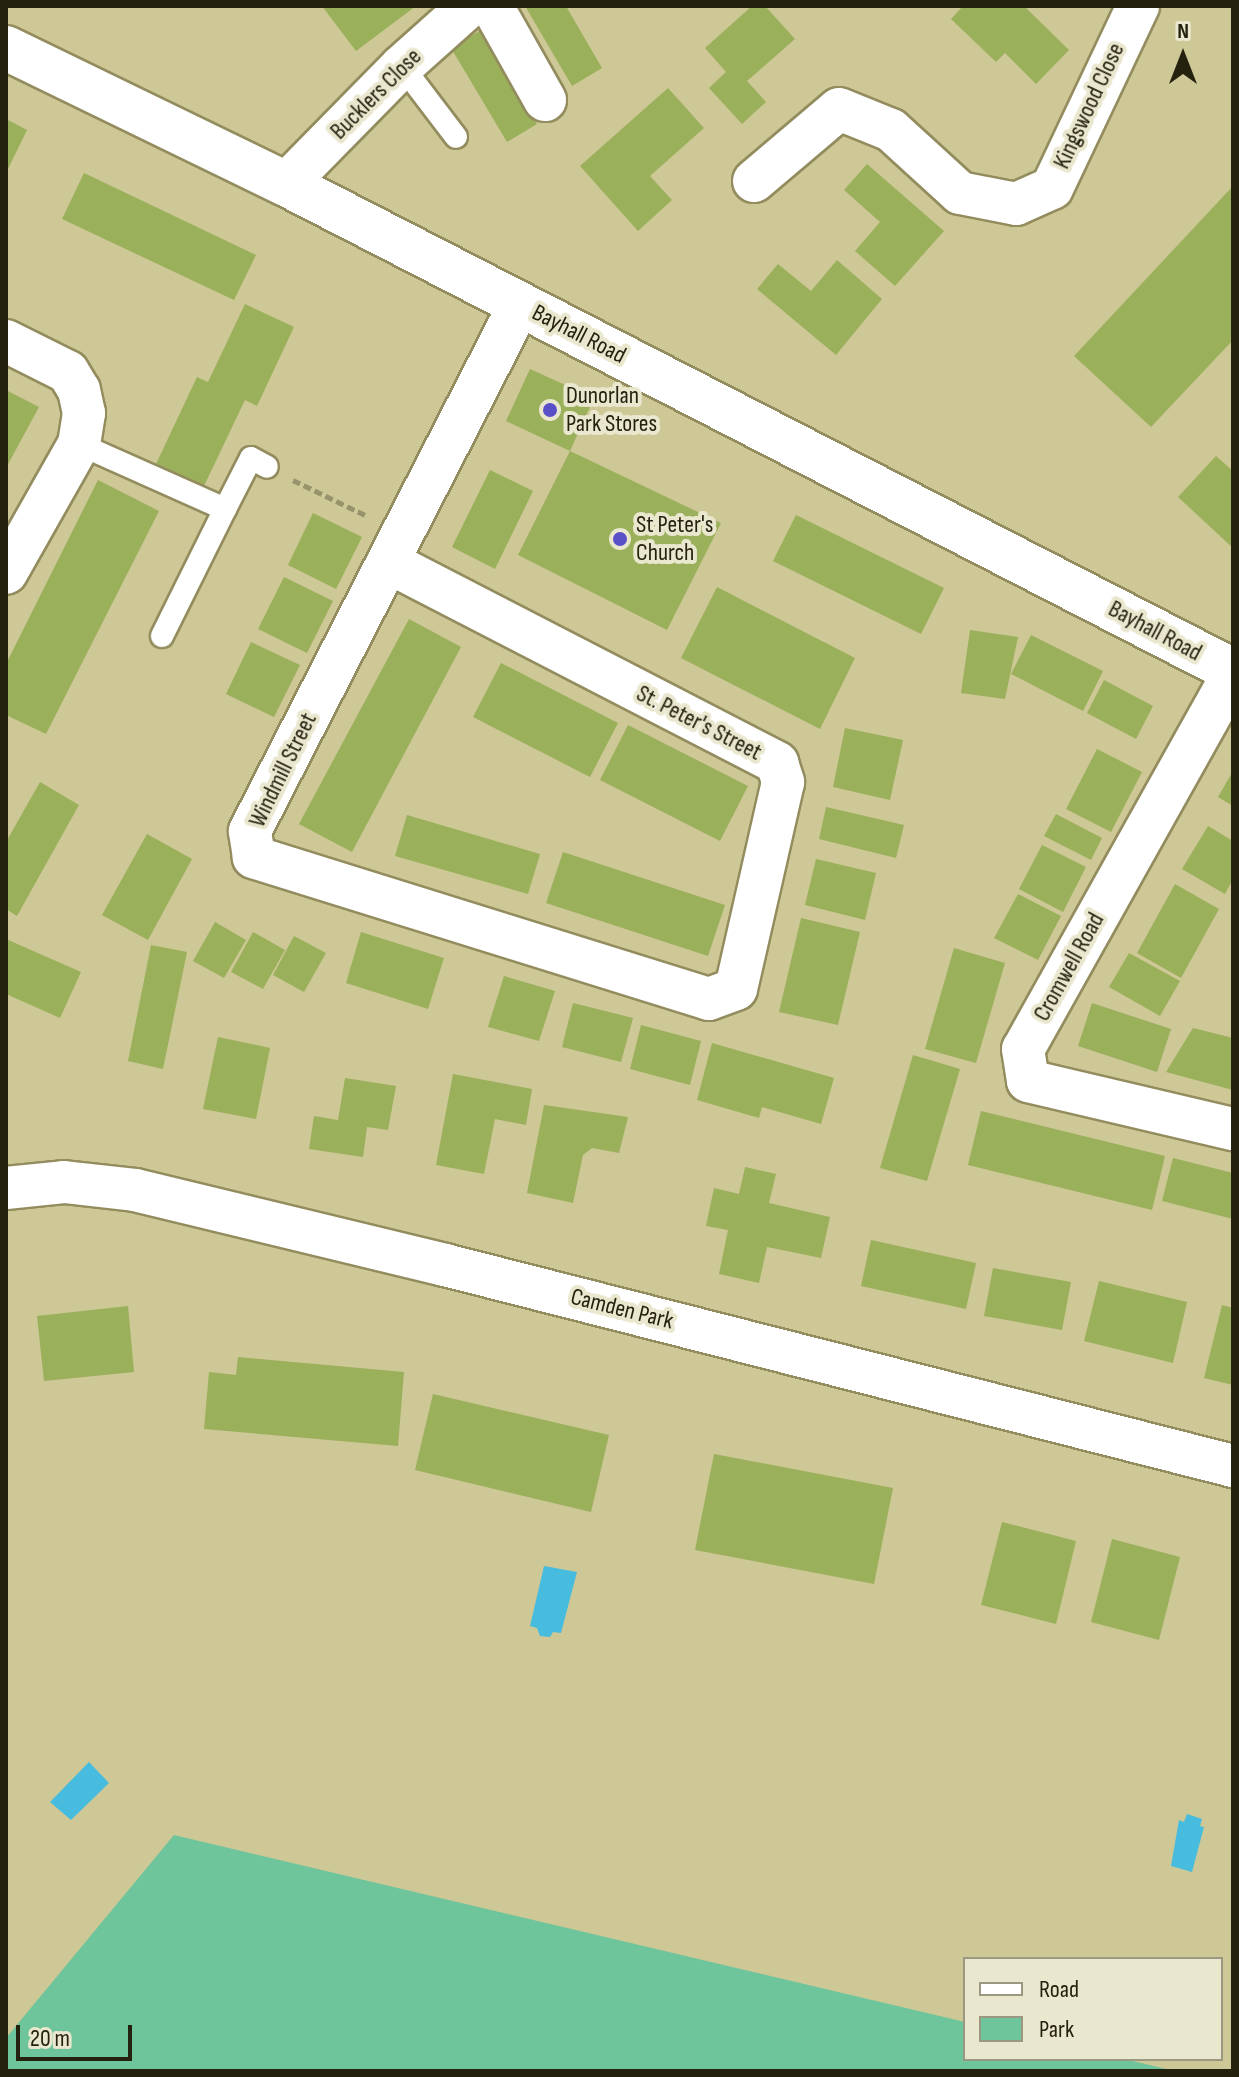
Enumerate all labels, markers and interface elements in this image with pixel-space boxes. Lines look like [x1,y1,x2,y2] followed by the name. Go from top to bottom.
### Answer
[1143,16,1223,96] north arrow
[1177,18,1189,45] text: N
[1047,39,1131,173] street label: Kingswood Close
[324,42,428,146] street label: Bucklers Close
[527,298,631,370] street label: Bayhall Road
[566,382,657,438] place label: Dunorlan Park Stores
[541,401,559,419] marker: Dunorlan Park Stores
[636,511,713,567] place label: St Peter's Church
[611,530,629,548] marker: St Peter's Church
[1104,595,1206,667] street label: Bayhall Road
[632,679,766,767] street label: St. Peter's Street
[243,708,323,832] street label: Windmill Street
[1028,908,1110,1026] street label: Cromwell Road
[568,1282,676,1336] street label: Camden Park
[963,1957,1223,2061] legend
[1039,1975,1079,2004] text: Road
[20,2009,136,2059] scale bar
[1039,2015,1074,2044] text: Park
[30,2024,70,2053] text: 20 m

